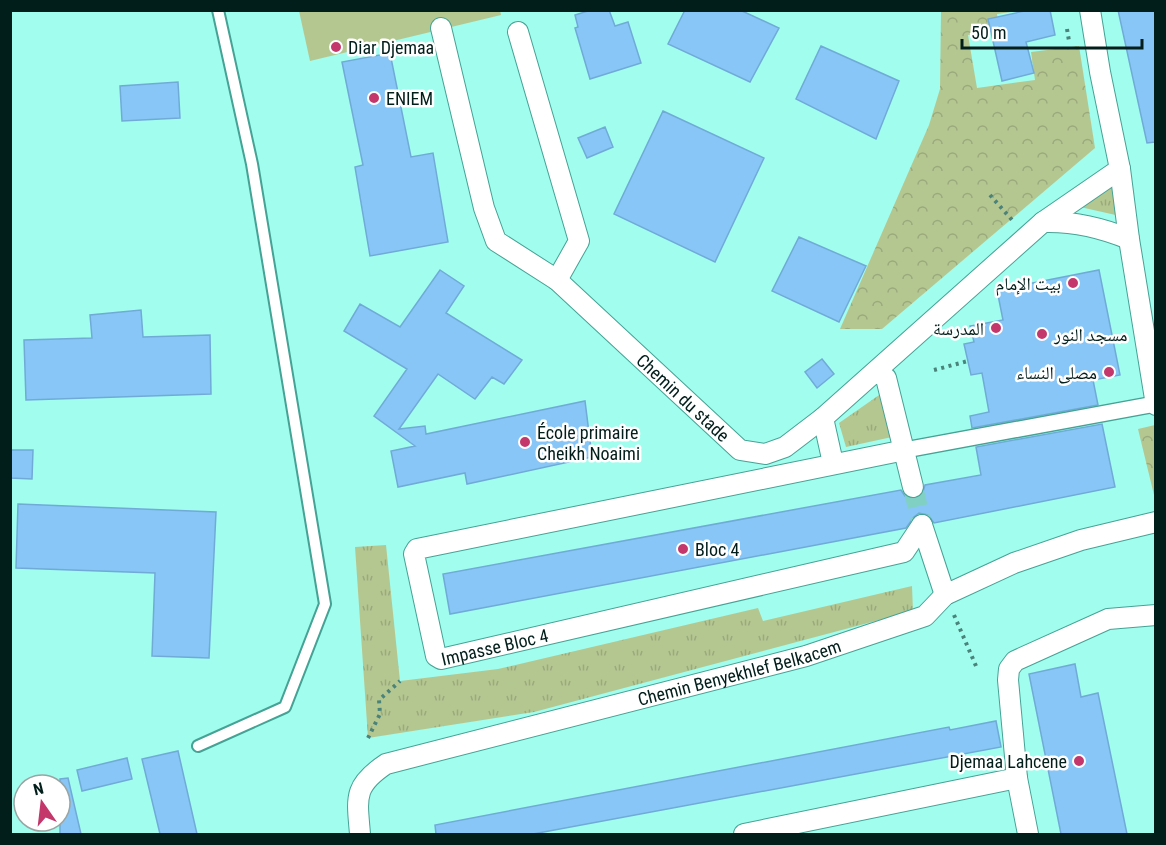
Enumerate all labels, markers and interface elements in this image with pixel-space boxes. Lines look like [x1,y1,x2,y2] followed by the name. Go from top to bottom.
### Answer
[962,12,1142,50] scale bar
[971,22,1006,43] text: 50 m
[348,37,434,58] place label: Diar Djemaa
[329,40,343,54] marker: Diar Djemaa
[386,88,433,109] place label: ENIEM
[367,91,381,105] marker: ENIEM
[996,273,1061,296] place label: بيت الإمام
[1066,276,1080,290] marker: بيت الإمام
[933,318,984,339] place label: المدرسة
[989,321,1003,335] marker: المدرسة
[1053,324,1128,345] place label: مسجد النور
[1035,327,1049,341] marker: مسجد النور
[632,349,734,446] street label: Chemin du stade
[1016,362,1097,384] place label: مصلى النساء
[1102,365,1116,379] marker: مصلى النساء
[537,422,640,464] place label: École primaire Cheikh Noaimi
[518,435,532,449] marker: École primaire Cheikh Noaimi
[695,539,739,560] place label: Bloc 4
[676,542,690,556] marker: Bloc 4
[439,624,550,669] street label: Impasse Bloc 4
[635,635,843,709] street label: Chemin Benyekhlef Belkacem
[950,751,1067,772] place label: Djemaa Lahcene
[1072,754,1086,768] marker: Djemaa Lahcene
[12,773,72,833] north arrow
[31,779,46,799] text: N

